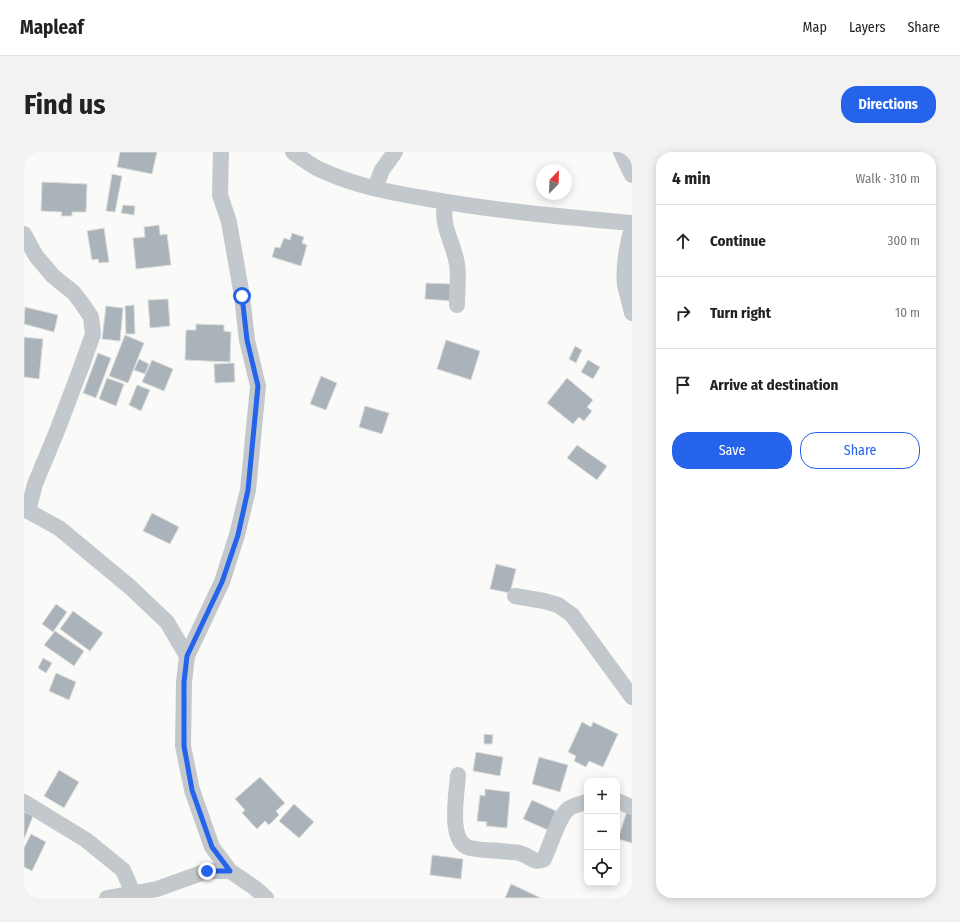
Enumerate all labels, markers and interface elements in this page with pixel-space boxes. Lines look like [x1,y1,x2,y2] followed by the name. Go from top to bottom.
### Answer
[20,16,84,39] text: Mapleaf
[803,19,827,36] text: Map
[849,19,885,36] text: Layers
[907,19,940,36] text: Share
[841,86,936,123] button: Directions
[24,88,106,121] text: Find us
[536,164,572,200] north arrow
[672,168,711,189] text: 4 min
[856,171,920,186] text: Walk · 310 m
[672,230,694,252] icon: ahead
[710,232,766,250] text: Continue
[888,233,920,248] text: 300 m
[233,287,251,305] route start
[672,302,694,324] icon: right
[710,304,771,322] text: Turn right
[895,305,920,320] text: 10 m
[672,374,694,396] icon: arrive
[710,376,838,394] text: Arrive at destination
[672,432,792,469] button: Save
[800,432,920,469] button: Share
[584,778,620,886] map controls
[584,778,620,814] button: +
[584,814,620,850] button: −
[584,850,620,886] button: locate
[198,862,216,880] route end

